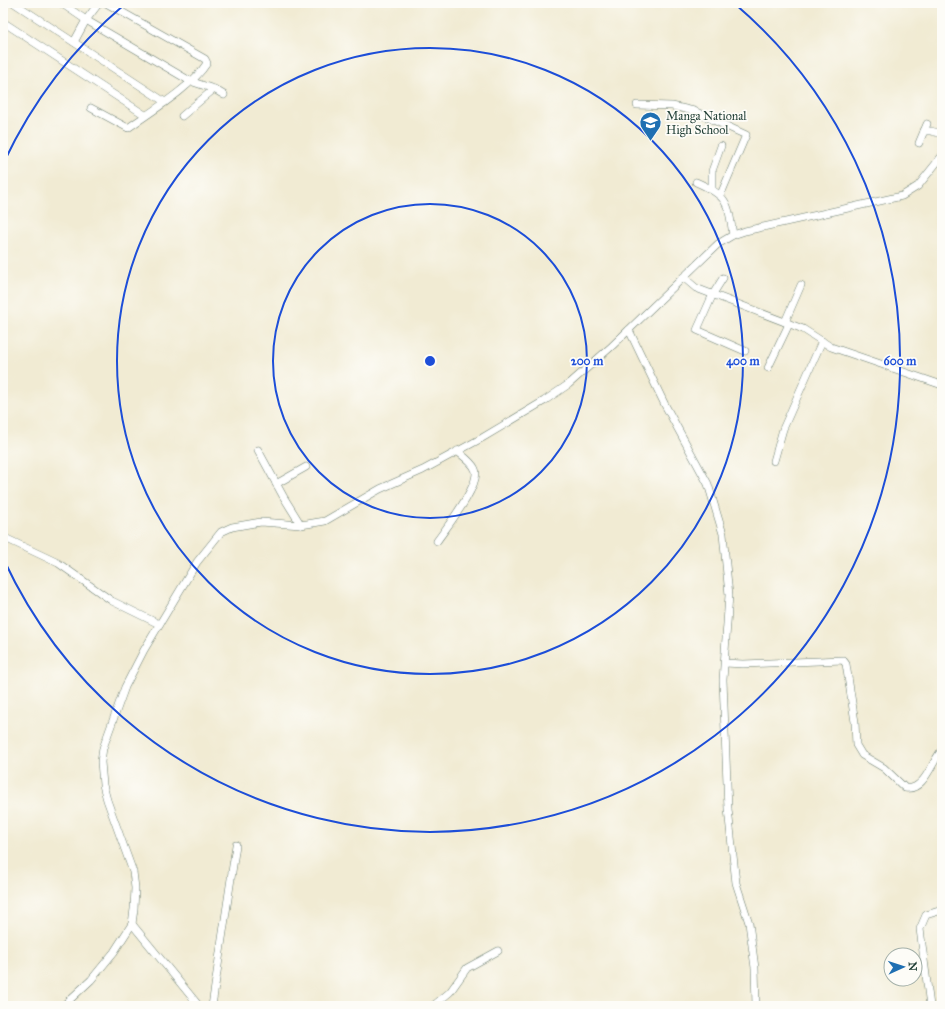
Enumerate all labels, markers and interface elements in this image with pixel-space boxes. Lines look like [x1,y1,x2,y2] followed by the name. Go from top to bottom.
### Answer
[666,109,747,138] place label: Manga National High School
[637,110,663,143] school or university icon: Manga National High School
[423,354,437,368] centre of rings
[571,354,604,368] text: 200 m
[726,354,761,369] text: 400 m
[884,354,917,368] text: 600 m
[883,947,923,987] north arrow
[906,961,919,972] text: N

